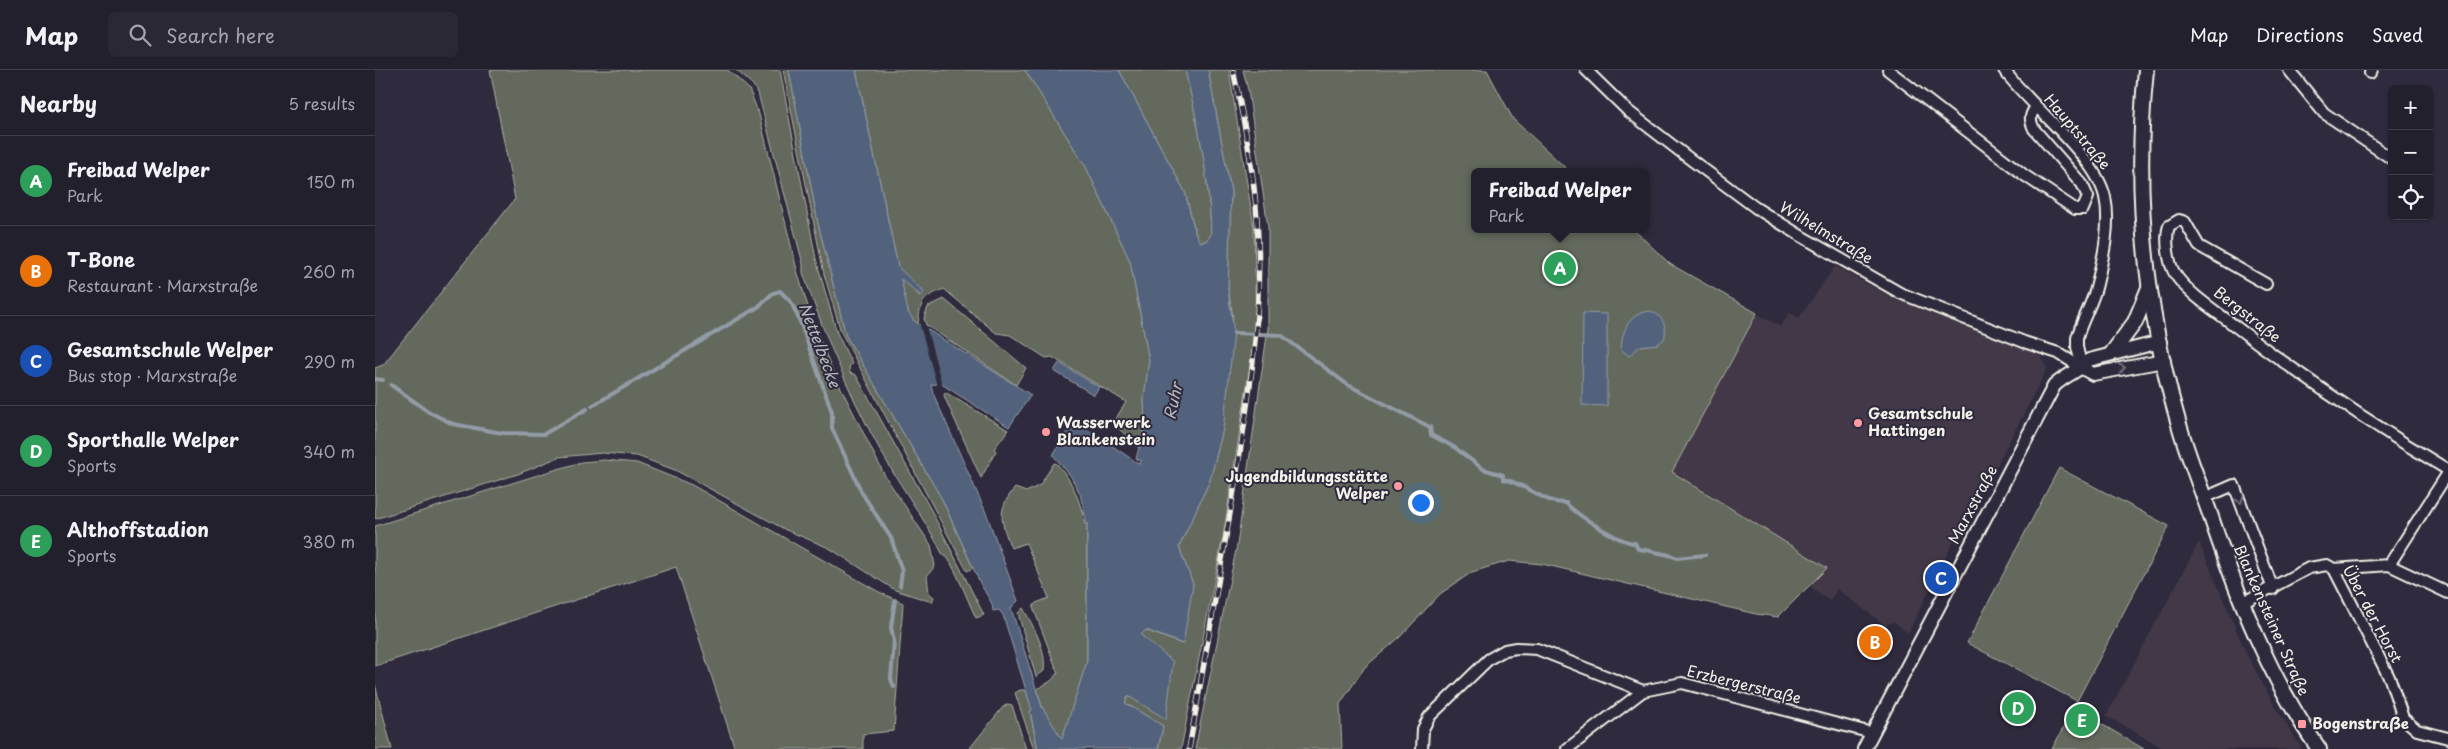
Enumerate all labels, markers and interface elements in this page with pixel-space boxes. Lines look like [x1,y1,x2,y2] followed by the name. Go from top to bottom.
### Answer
[108,12,458,57] search box
[25,17,78,53] text: Map
[126,21,154,49] icon: search
[166,21,275,49] text: Search here
[2190,21,2228,48] text: Map
[2256,21,2344,48] text: Directions
[2372,21,2423,48] text: Saved
[2388,85,2433,220] map controls
[2388,85,2433,130] button: +
[20,87,97,119] text: Nearby
[2039,88,2117,174] street label: Hauptstraße
[288,91,355,115] text: 5 results
[2388,130,2433,175] button: −
[67,155,210,183] text: Freibad Welper
[1471,168,1649,233] popup
[30,169,42,193] text: A
[307,169,355,193] text: 150 m
[1489,175,1631,203] text: Freibad Welper
[2388,175,2433,220] button: locate
[67,183,103,207] text: Park
[1776,195,1878,269] street label: Wilhelmstraße
[1489,203,1524,227] text: Park
[67,245,135,273] text: T-Bone
[1544,249,1576,287] pin: A
[31,259,41,283] text: B
[303,259,355,283] text: 260 m
[67,273,258,297] text: Restaurant · Marxstraße
[2209,280,2286,347] street label: Bergstraße
[794,299,848,391] water label: Nettelbecke
[67,335,273,363] text: Gesamtschule Welper
[30,349,42,373] text: C
[304,349,355,373] text: 290 m
[67,363,237,387] text: Bus stop · Marxstraße
[2118,364,2127,374] one-way arrow
[1156,378,1188,421] water label: Ruhr
[1868,401,1973,441] place label: Gesamtschule Hattingen
[1056,410,1155,450] place label: Wasserwerk Blankenstein
[1852,417,1864,429] marker: Gesamtschule Hattingen
[67,425,239,453] text: Sporthalle Welper
[1040,426,1052,438] marker: Wasserwerk Blankenstein
[30,439,42,463] text: D
[303,439,355,463] text: 340 m
[67,453,116,477] text: Sports
[1941,461,2002,548] street label: Marxstraße
[1225,464,1388,504] place label: Jugendbildungsstätte Welper
[1392,480,1404,492] marker: Jugendbildungsstätte Welper
[1408,490,1434,516] your location
[2234,495,2244,504] one-way arrow
[67,515,209,543] text: Althoffstadion
[31,529,41,553] text: E
[303,529,355,553] text: 380 m
[2229,540,2316,699] street label: Blankensteiner Straße
[67,543,116,567] text: Sports
[1925,559,1957,597] pin: C
[2338,560,2409,666] street label: Über der Horst
[1859,623,1891,661] pin: B
[1685,658,1804,709] street label: Erzbergerstraße
[2002,689,2034,727] pin: D
[2066,701,2098,739] pin: E
[2312,711,2409,734] place label: Bogenstraße
[2296,718,2308,730] marker: Bogenstraße

